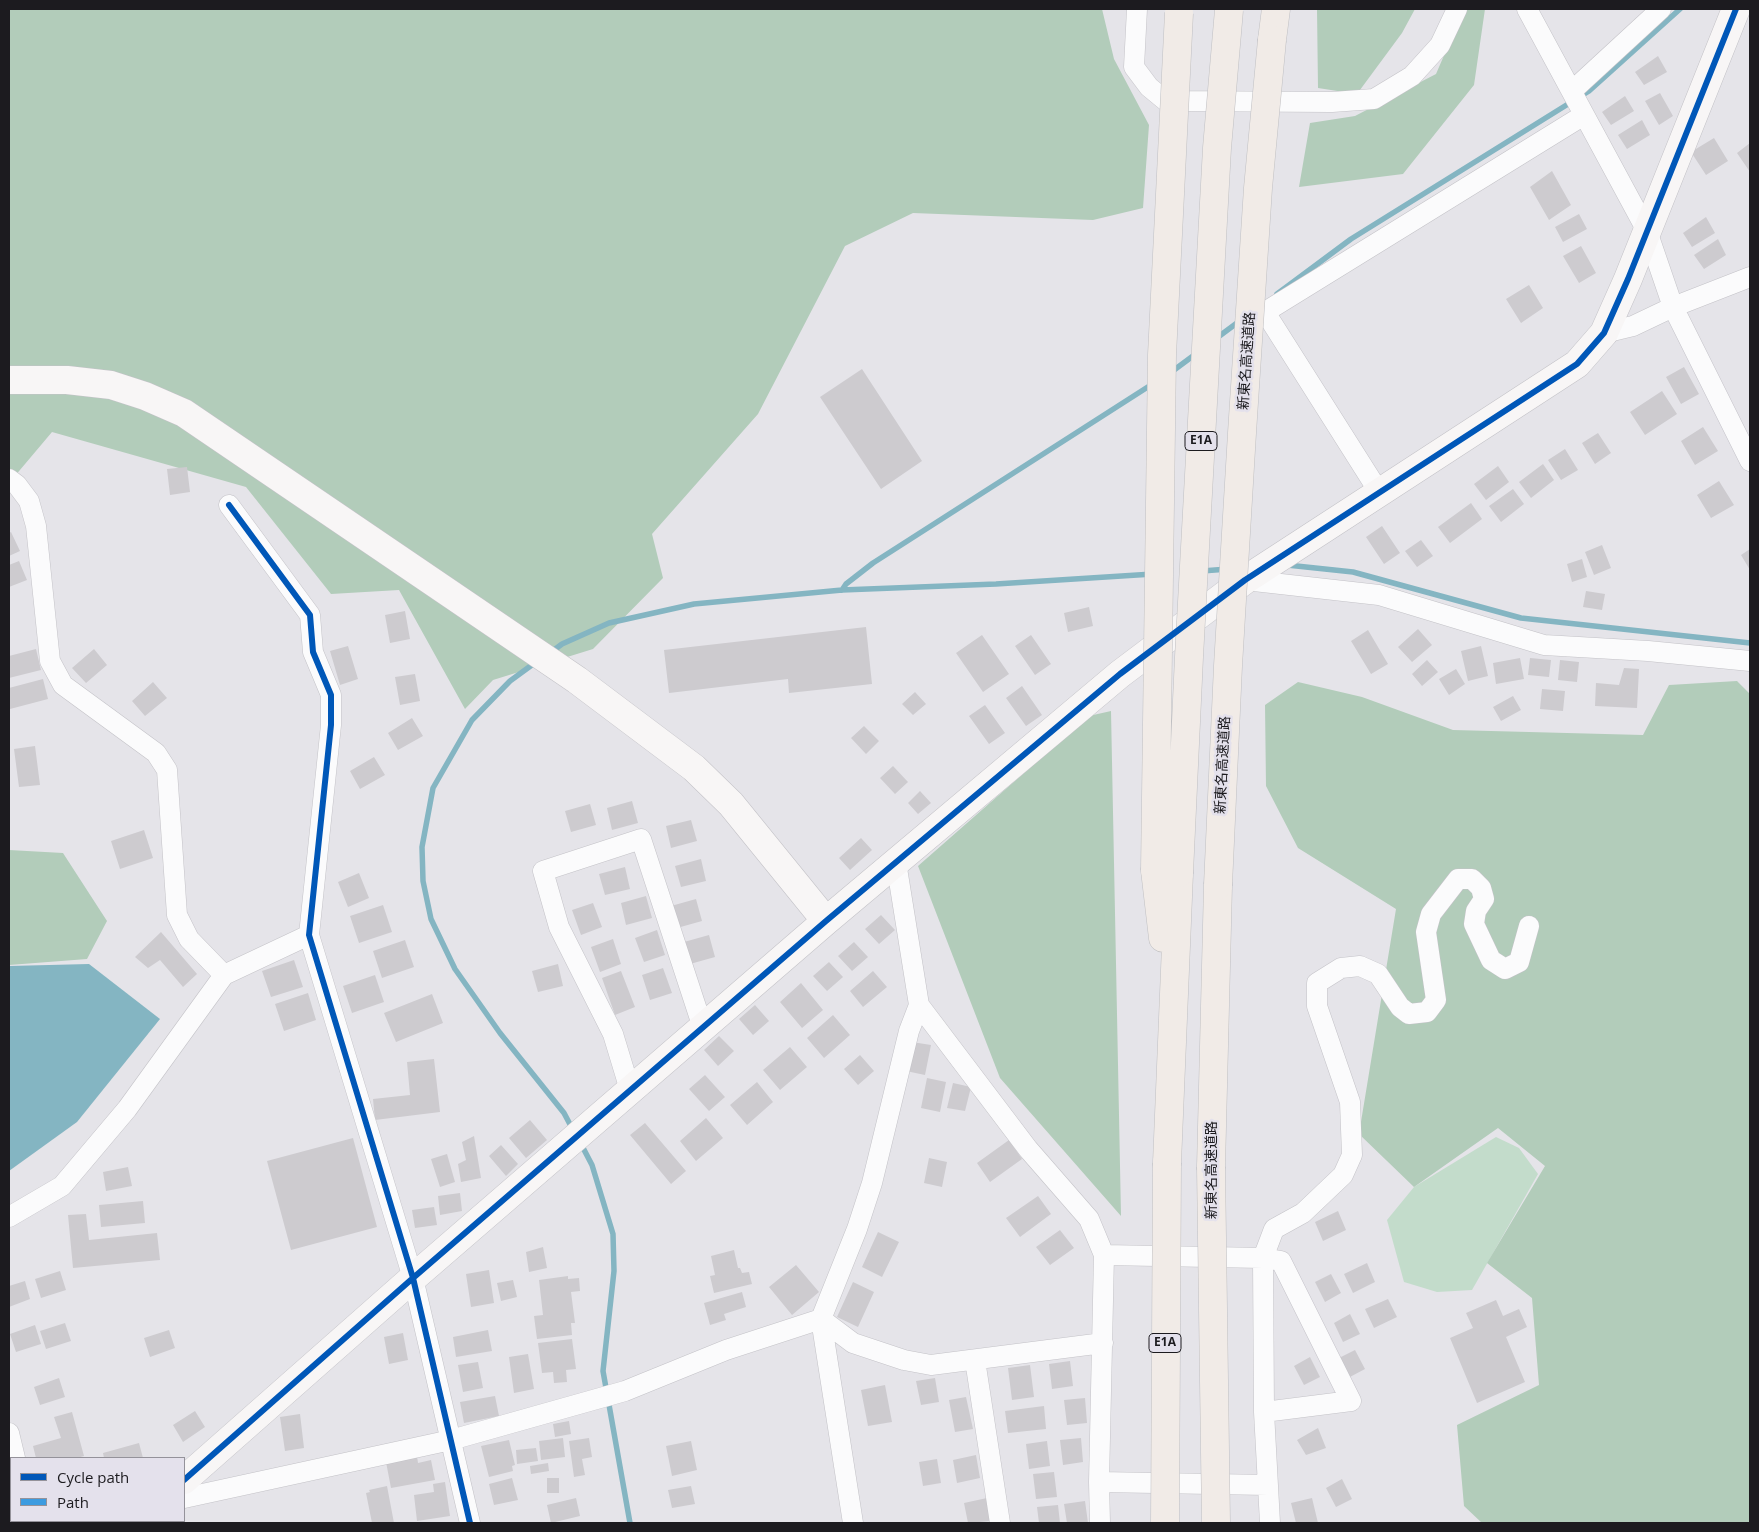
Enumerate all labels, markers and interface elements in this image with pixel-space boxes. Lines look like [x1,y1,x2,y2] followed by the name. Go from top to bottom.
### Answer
[1235,312,1259,410] street label: 新東名高速道路
[1185,432,1217,451] road number: E1A
[1212,716,1234,814] street label: 新東名高速道路
[1204,1121,1220,1219] street label: 新東名高速道路
[1149,1334,1181,1352] road number: E1A
[10,1457,185,1522] legend
[57,1467,129,1487] text: Cycle path
[57,1492,89,1512] text: Path

